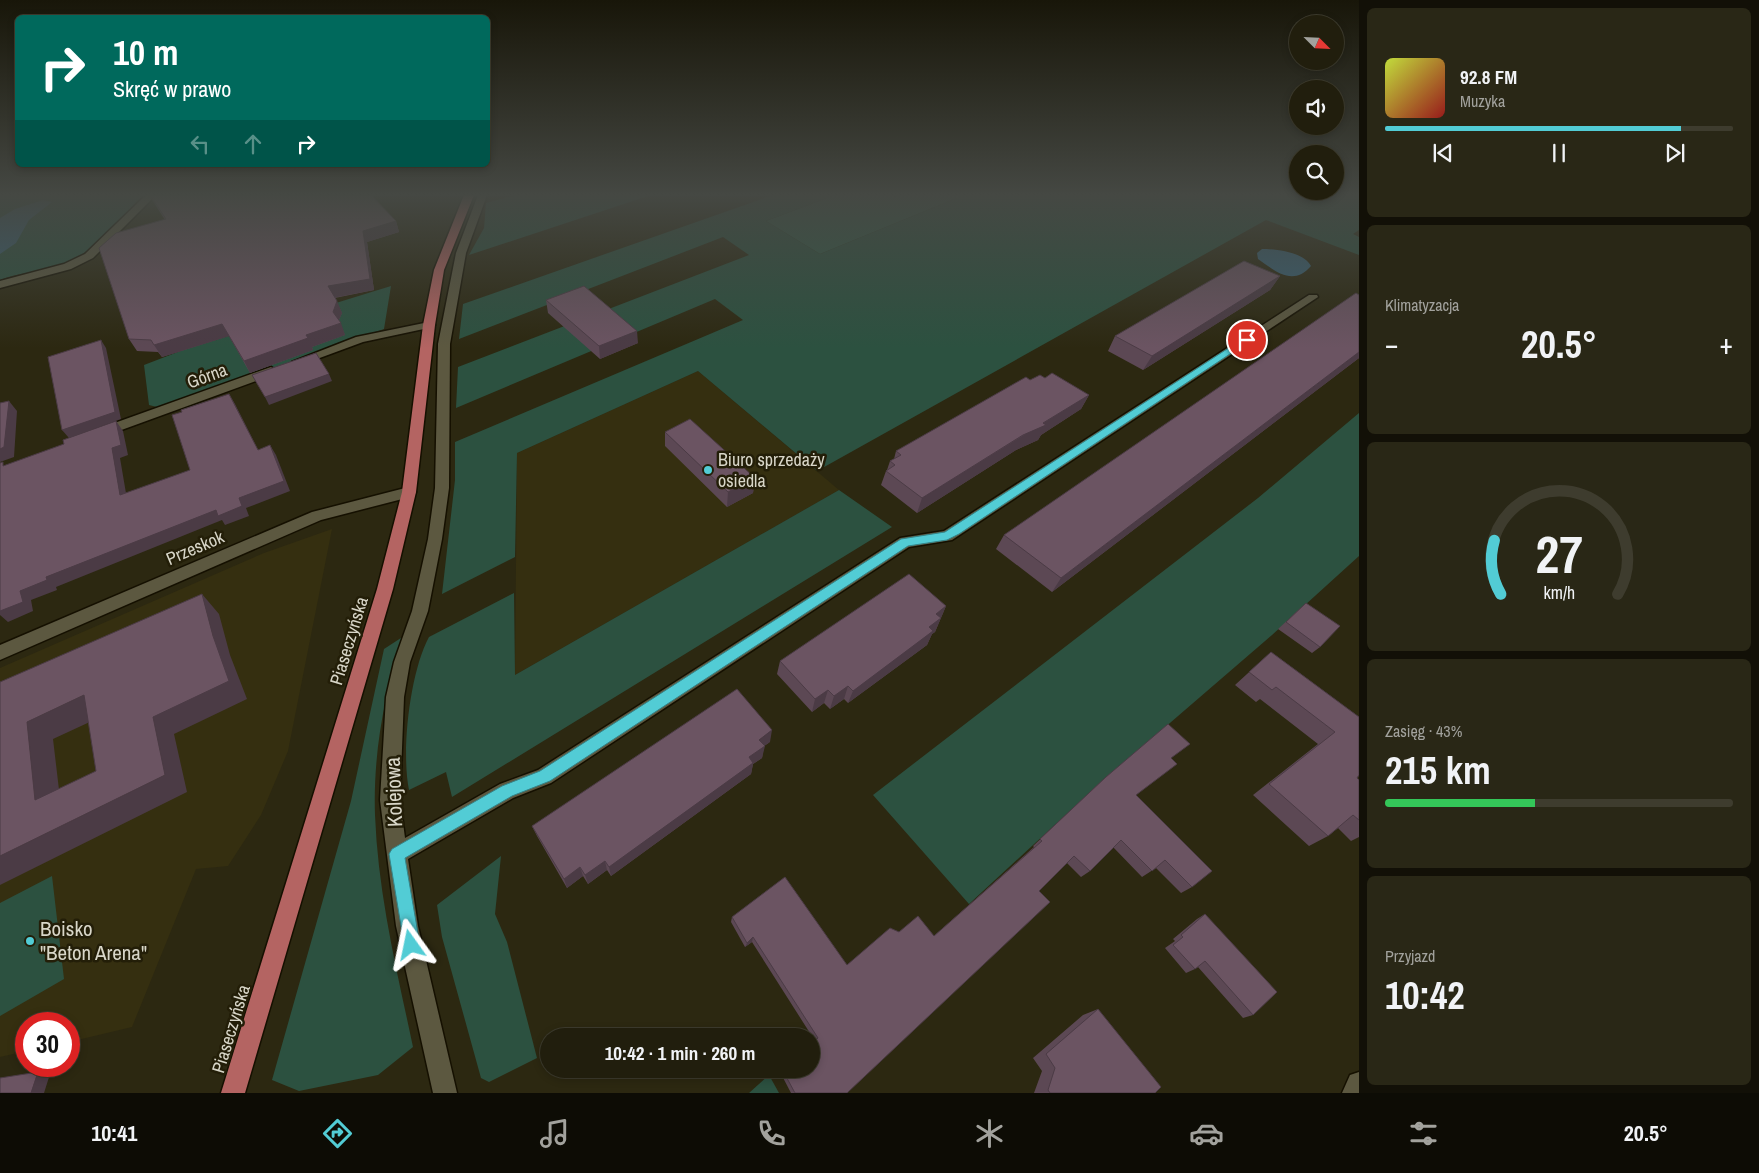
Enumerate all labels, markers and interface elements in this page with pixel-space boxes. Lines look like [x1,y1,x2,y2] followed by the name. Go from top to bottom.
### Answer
[1289,15,1344,70] north arrow
[1289,15,1344,200] map controls
[113,29,178,76] text: 10 m
[30,35,95,100] icon: right
[1460,64,1517,90] text: 92.8 FM
[113,74,231,104] text: Skręć w prawo
[1289,80,1344,135] button: sound
[1460,90,1505,112] text: Muzyka
[186,130,214,158] icon: left
[239,130,267,158] icon: ahead
[292,130,320,158] icon: right
[1429,139,1457,167] icon: previous
[1545,139,1573,167] icon: pause
[1661,139,1689,167] icon: next
[1289,145,1344,200] button: search
[1385,294,1459,316] text: Klimatyzacja
[1226,319,1268,361] pin
[1521,319,1597,370] text: 20.5°
[1385,325,1398,363] text: −
[1720,325,1733,363] text: +
[1233,326,1261,354] icon: arrive
[183,357,230,394] street label: Górna
[718,447,825,493] place label: Biuro sprzedaży osiedla
[702,464,714,476] marker: Biuro sprzedaży osiedla
[1535,519,1583,589] text: 27
[162,524,228,571] street label: Przeskok
[1543,581,1575,605] text: km/h
[323,594,374,688] street label: Piaseczyńska
[1385,720,1462,742] text: Zasięg · 43%
[1385,745,1491,796] text: 215 km
[378,756,409,827] street label: Kolejowa
[40,914,147,967] place label: Boisko "Beton Arena"
[384,918,436,970] position arrow
[24,935,36,947] marker: Boisko "Beton Arena"
[1385,945,1435,967] text: Przyjazd
[1385,970,1465,1021] text: 10:42
[205,982,256,1076] street label: Piaseczyńska
[15,1012,80,1077] speed limit sign: 30
[605,1040,755,1066] text: 10:42 · 1 min · 260 m
[320,1116,355,1151] icon: directions
[537,1116,572,1151] icon: music
[754,1116,789,1151] icon: phone
[972,1116,1007,1151] icon: climate
[1189,1116,1224,1151] icon: car
[1406,1116,1441,1151] icon: filters
[91,1118,137,1148] text: 10:41
[1624,1118,1668,1148] text: 20.5°

